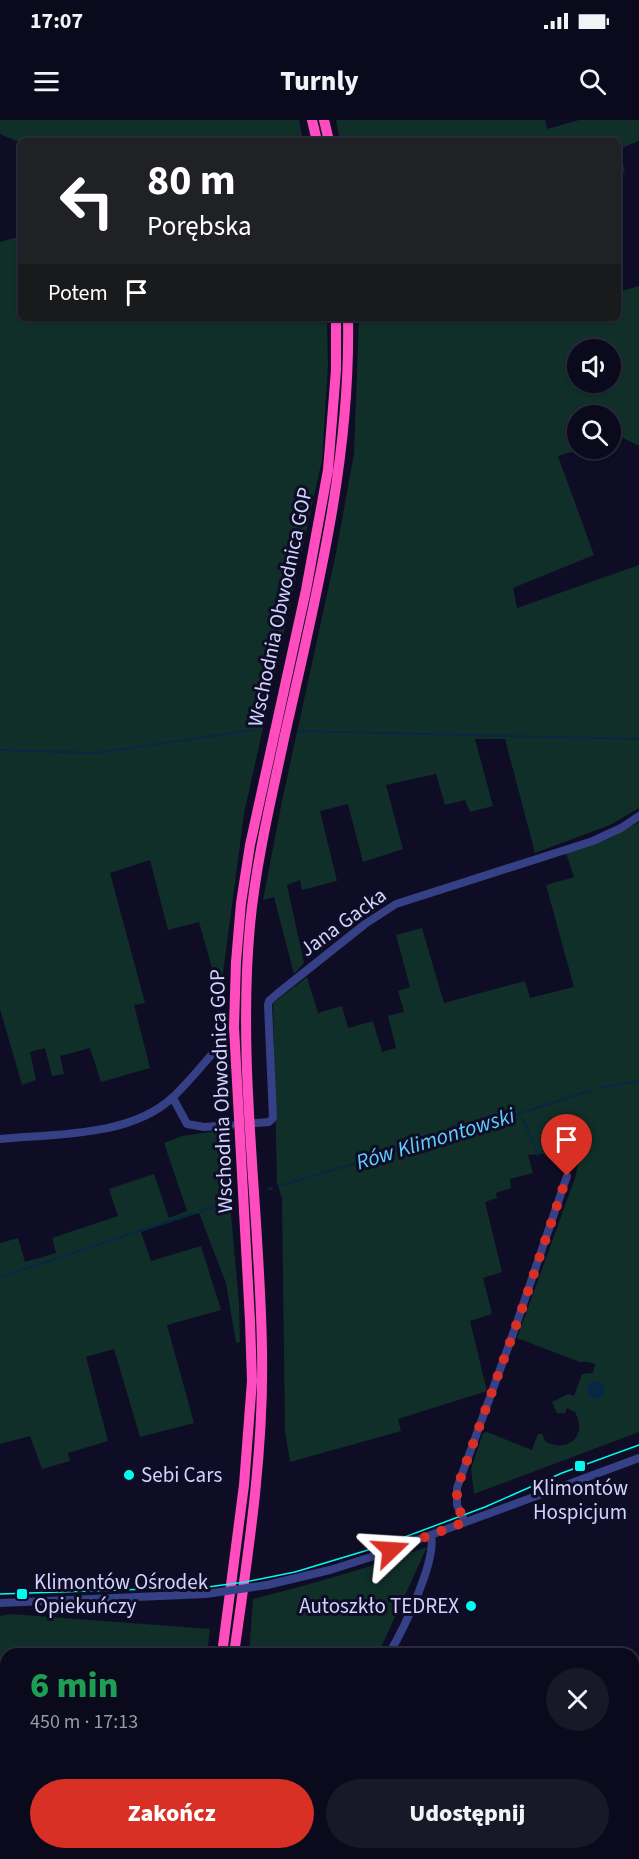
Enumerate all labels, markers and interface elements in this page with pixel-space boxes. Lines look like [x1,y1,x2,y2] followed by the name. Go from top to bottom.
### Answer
[30,5,83,37] text: 17:07
[280,62,359,101] text: Turnly
[30,65,63,98] icon: menu
[576,65,609,98] icon: search
[147,151,236,211] text: 80 m
[48,162,126,240] icon: left
[147,207,252,246] text: Porębska
[120,276,153,309] icon: arrive
[48,277,108,309] text: Potem
[567,339,621,459] map controls
[567,339,621,393] button: sound
[567,405,621,459] button: search
[240,485,320,729] street label: Wschodnia Obwodnica GOP
[293,880,393,964] street label: Jana Gacka
[202,969,240,1213] street label: Wschodnia Obwodnica GOP
[352,1099,519,1178] water label: Rów Klimontowski
[541,1114,592,1176] pin
[550,1123,583,1156] icon: arrive
[573,1459,587,1473] marker: Klimontów Hospicjum
[141,1460,222,1490] place label: Sebi Cars
[122,1468,136,1482] marker: Sebi Cars
[532,1473,628,1527] place label: Klimontów Hospicjum
[359,1518,423,1582] position arrow
[34,1567,209,1621] place label: Klimontów Ośrodek Opiekuńczy
[15,1587,29,1601] marker: Klimontów Ośrodek Opiekuńczy
[299,1591,459,1621] place label: Autoszkło TEDREX
[464,1599,478,1613] marker: Autoszkło TEDREX
[30,1660,118,1711] text: 6 min
[546,1668,609,1731] button: close
[30,1708,138,1736] text: 450 m · 17:13
[30,1779,314,1848] button: Zakończ
[326,1779,609,1848] button: Udostępnij

